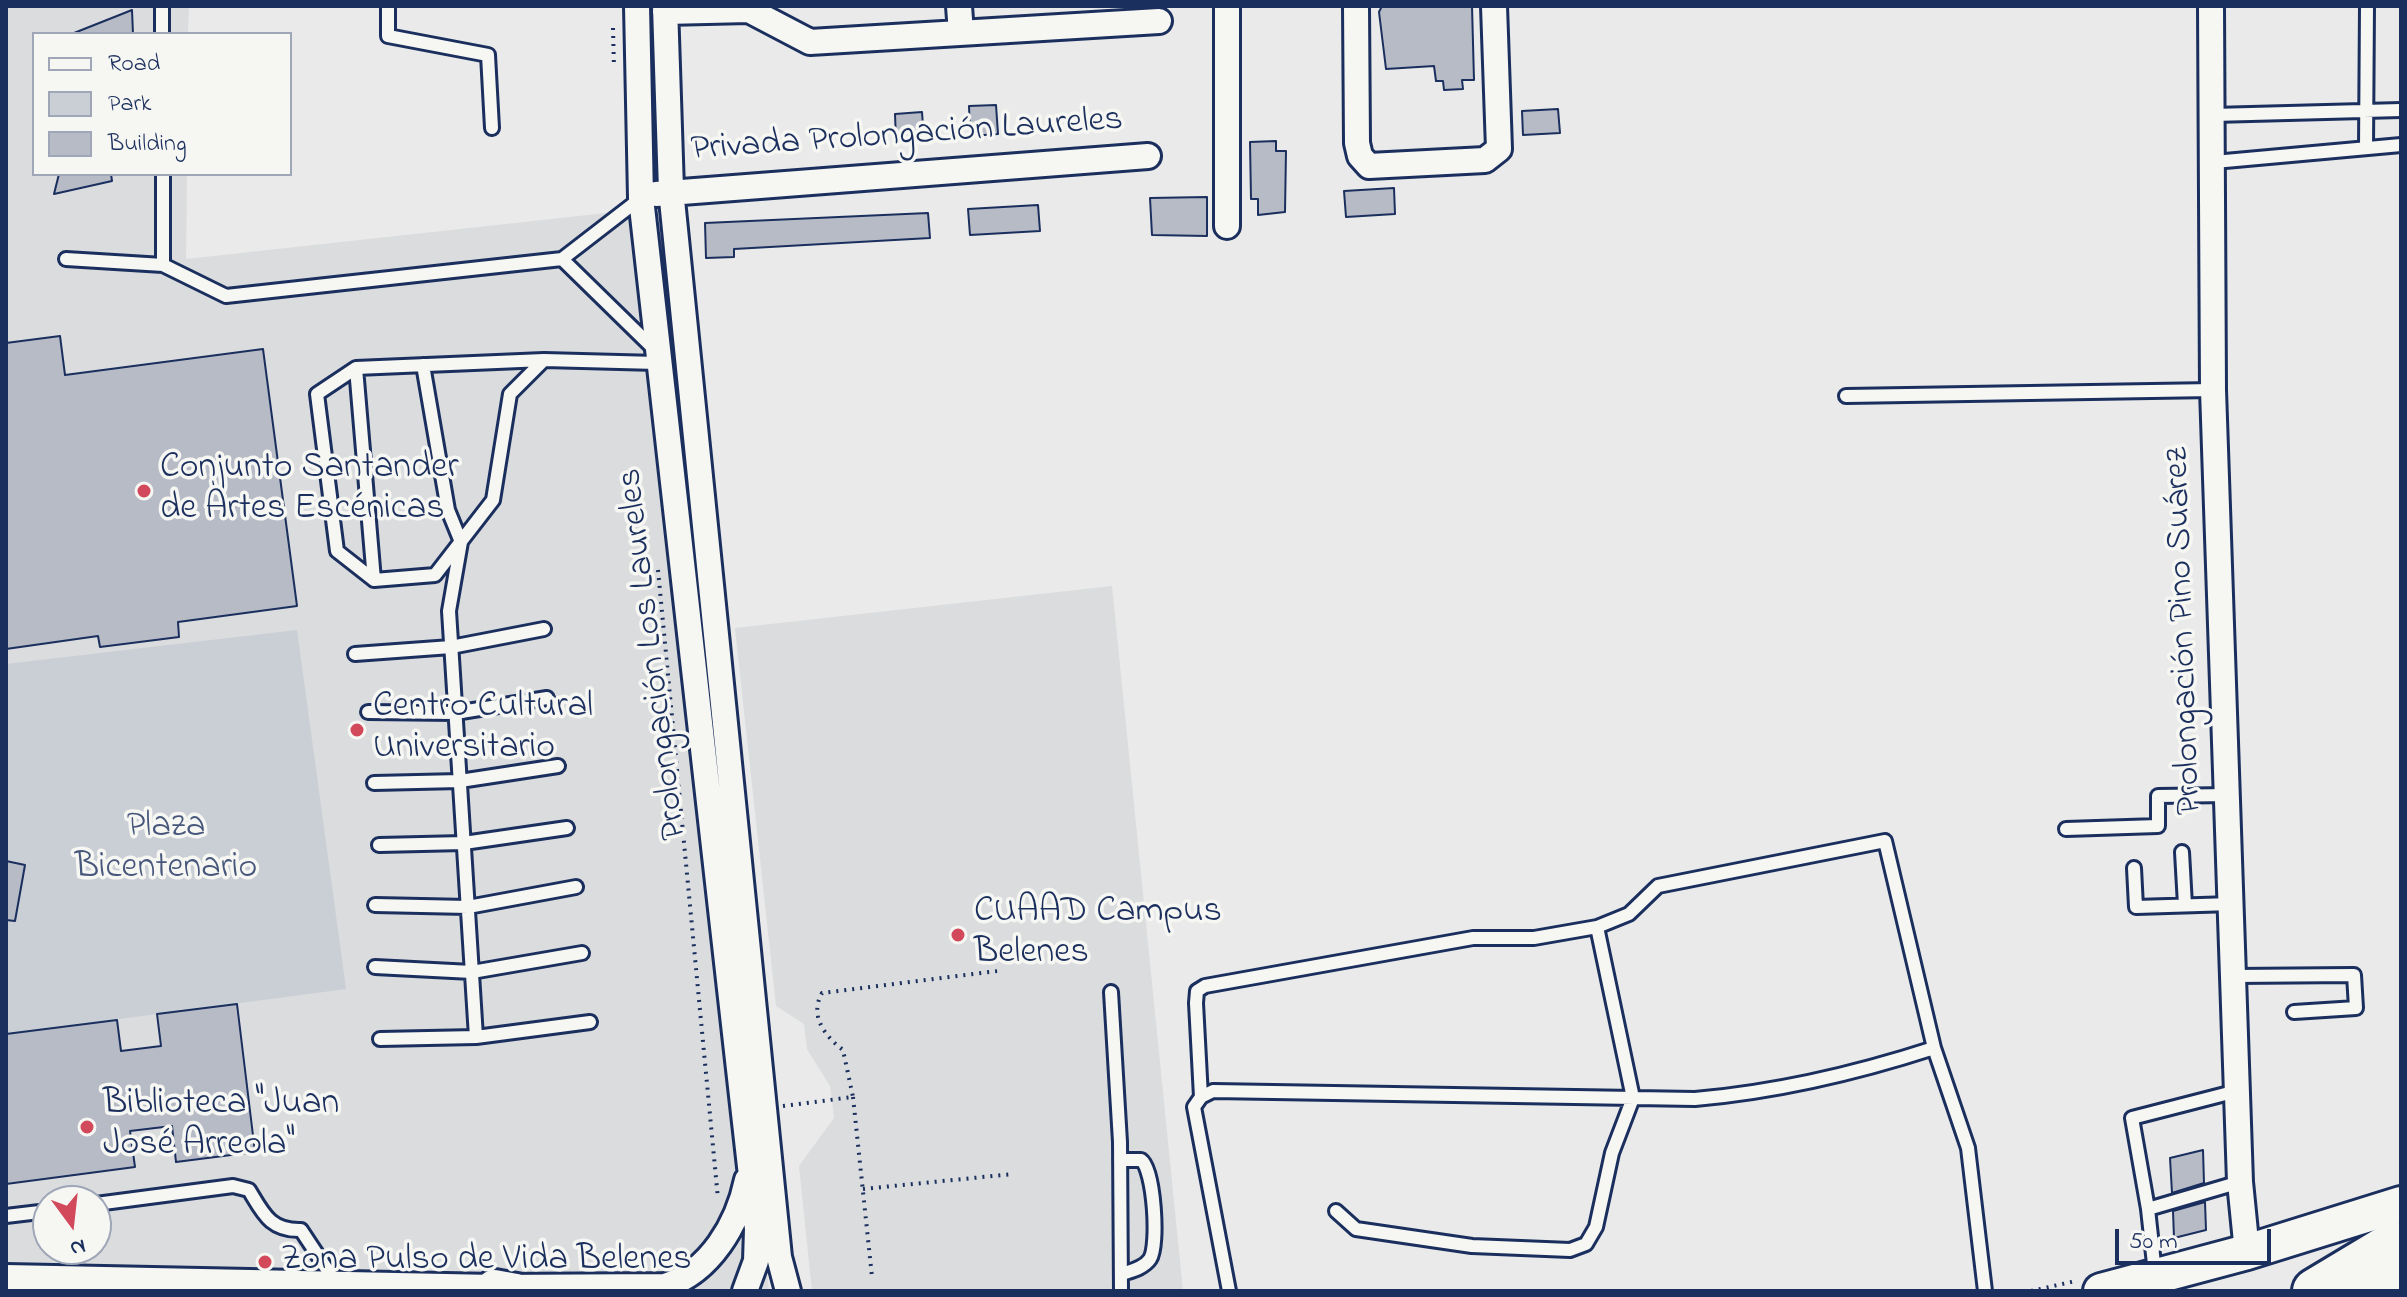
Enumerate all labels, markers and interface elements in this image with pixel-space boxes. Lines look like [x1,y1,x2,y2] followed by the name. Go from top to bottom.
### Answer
[32,32,292,176] legend
[108,47,160,82] text: Road
[108,87,151,122] text: Park
[690,100,1124,174] street label: Privada Prolongación Laureles
[108,127,187,162] text: Building
[2158,446,2214,816] street label: Prolongación Pino Suárez
[160,448,459,533] place label: Conjunto Santander de Artes Escénicas
[611,466,699,842] street label: Prolongación Los Laureles
[135,482,153,500] marker: Conjunto Santander de Artes Escénicas
[373,687,593,772] place label: Centro Cultural Universitario
[348,721,366,739] marker: Centro Cultural Universitario
[75,807,257,892] park label: Plaza Bicentenario
[974,892,1222,977] place label: CUAAD Campus Belenes
[949,926,967,944] marker: CUAAD Campus Belenes
[103,1084,339,1169] place label: Biblioteca "Juan José Arreola"
[78,1118,96,1136] marker: Biblioteca "Juan José Arreola"
[32,1185,112,1265] north arrow
[2119,1213,2275,1263] scale bar
[2129,1225,2178,1260] text: 50 m
[66,1229,89,1264] text: N
[281,1240,692,1284] place label: Zona Pulso de Vida Belenes
[256,1253,274,1271] marker: Zona Pulso de Vida Belenes

